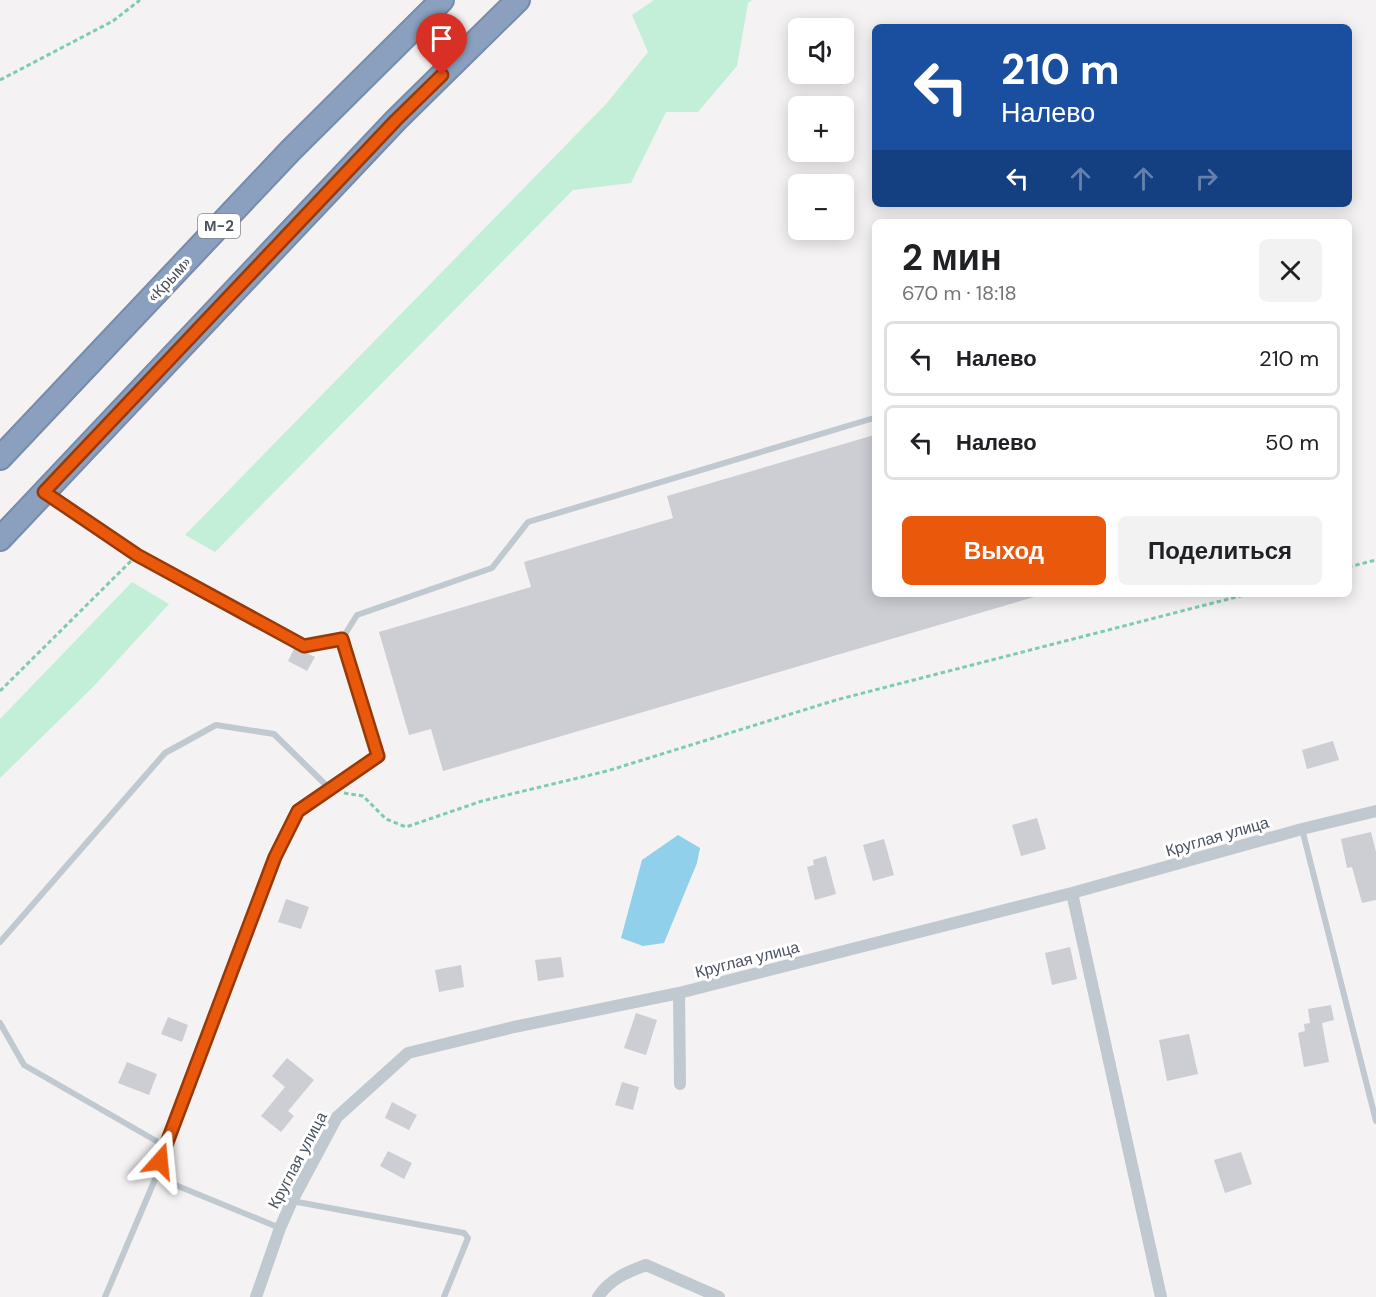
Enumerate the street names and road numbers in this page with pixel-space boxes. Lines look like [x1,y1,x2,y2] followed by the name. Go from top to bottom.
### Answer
[198,214,240,238] road number: М-2
[143,252,196,307] street label: «Крым»
[1163,812,1271,861] street label: Круглая улица
[693,936,802,983] street label: Круглая улица
[263,1108,332,1212] street label: Круглая улица

